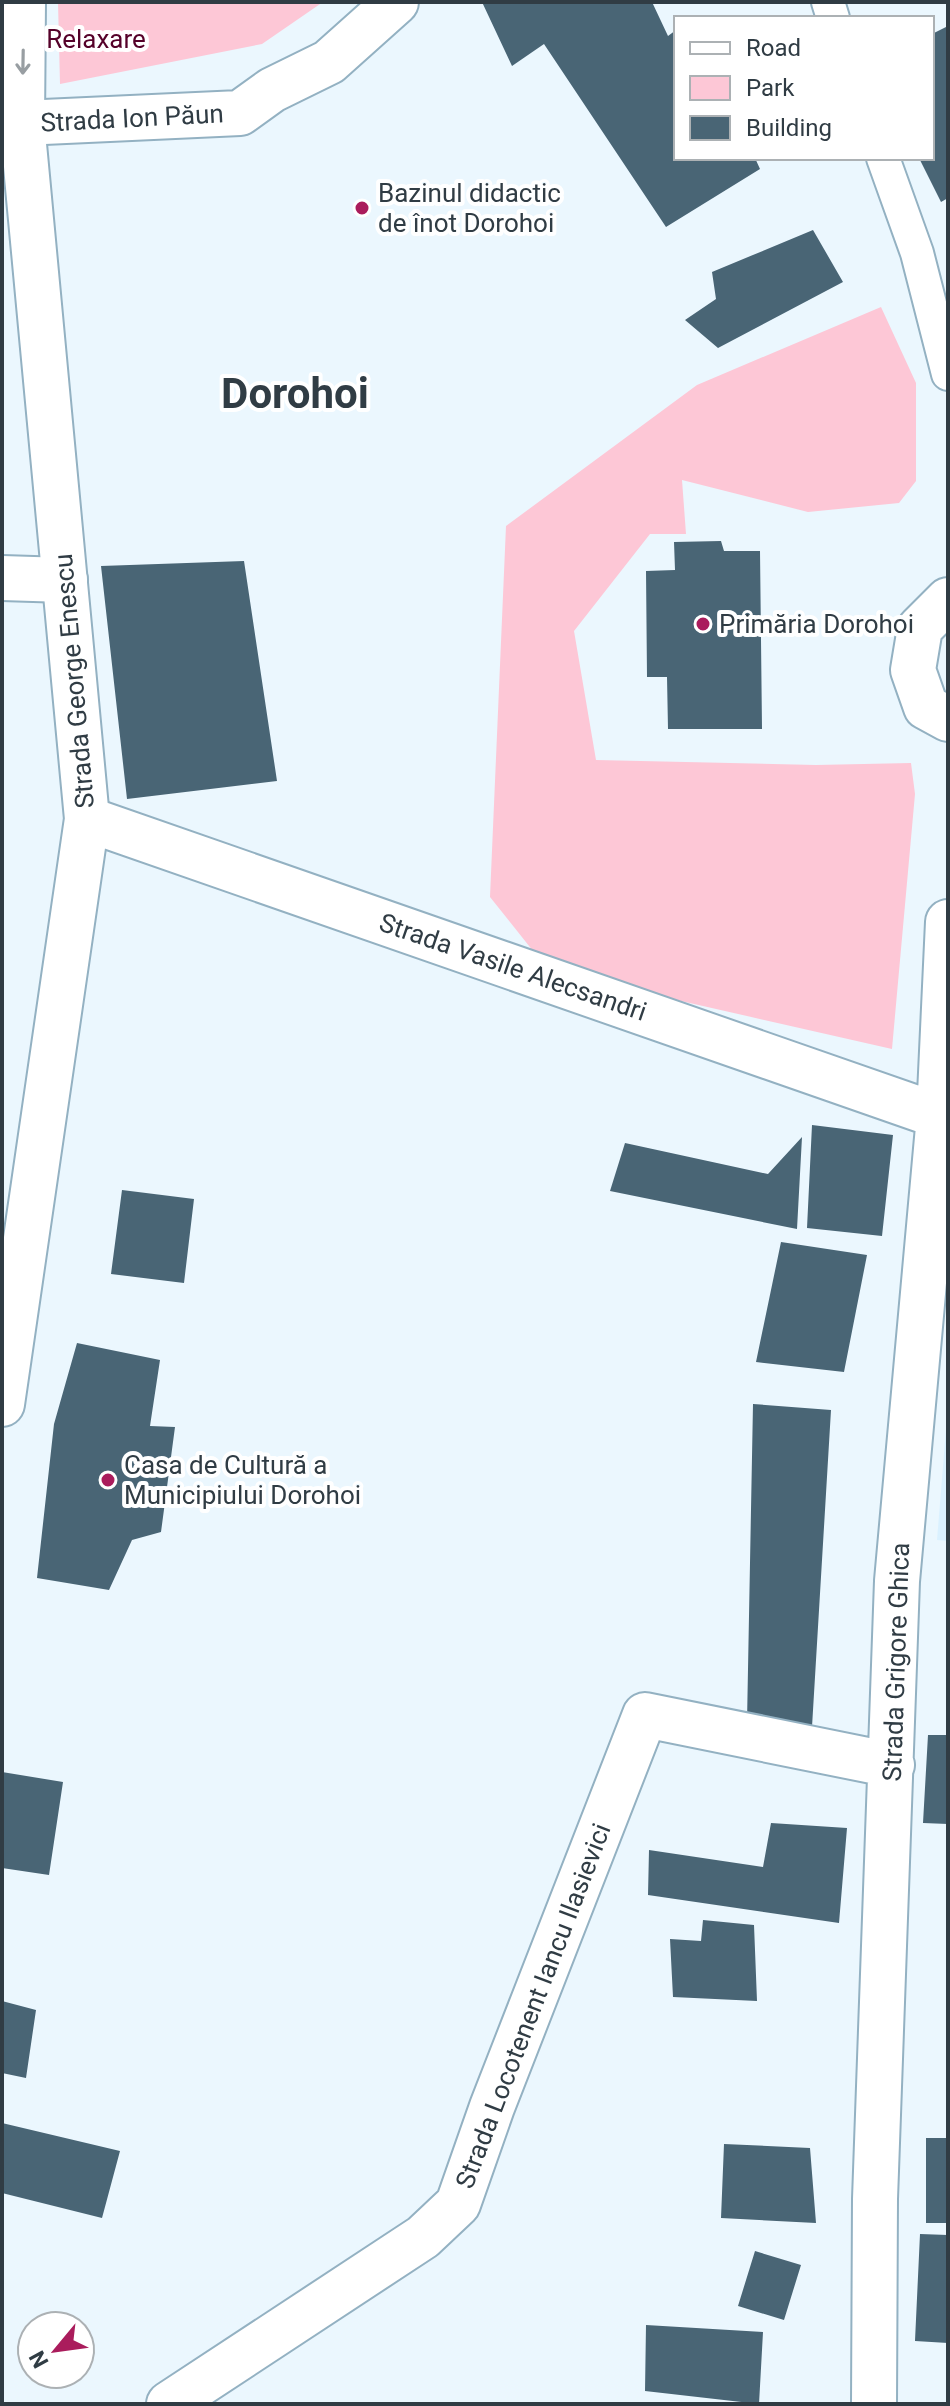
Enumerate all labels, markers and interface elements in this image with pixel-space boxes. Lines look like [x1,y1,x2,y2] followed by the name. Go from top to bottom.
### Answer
[674,16,934,160] legend
[46,24,146,54] park label: Relaxare
[746,34,801,62] text: Road
[15,48,31,75] one-way arrow
[746,74,795,102] text: Park
[40,98,224,138] street label: Strada Ion Păun
[746,114,832,142] text: Building
[378,178,561,238] place label: Bazinul didactic de înot Dorohoi
[353,199,371,217] marker: Bazinul didactic de înot Dorohoi
[221,369,369,418] district label: Dorohoi
[48,552,100,810] street label: Strada George Enescu
[719,609,914,639] place label: Primăria Dorohoi
[694,615,712,633] marker: Primăria Dorohoi
[376,907,650,1027] street label: Strada Vasile Alecsandri
[124,1450,361,1510] place label: Casa de Cultură a Municipiului Dorohoi
[99,1471,117,1489] marker: Casa de Cultură a Municipiului Dorohoi
[877,1542,915,1782] street label: Strada Grigore Ghica
[449,1819,617,2193] street label: Strada Locotenent Iancu Ilasievici
[16,2310,96,2390] north arrow
[24,2347,54,2372] text: N

